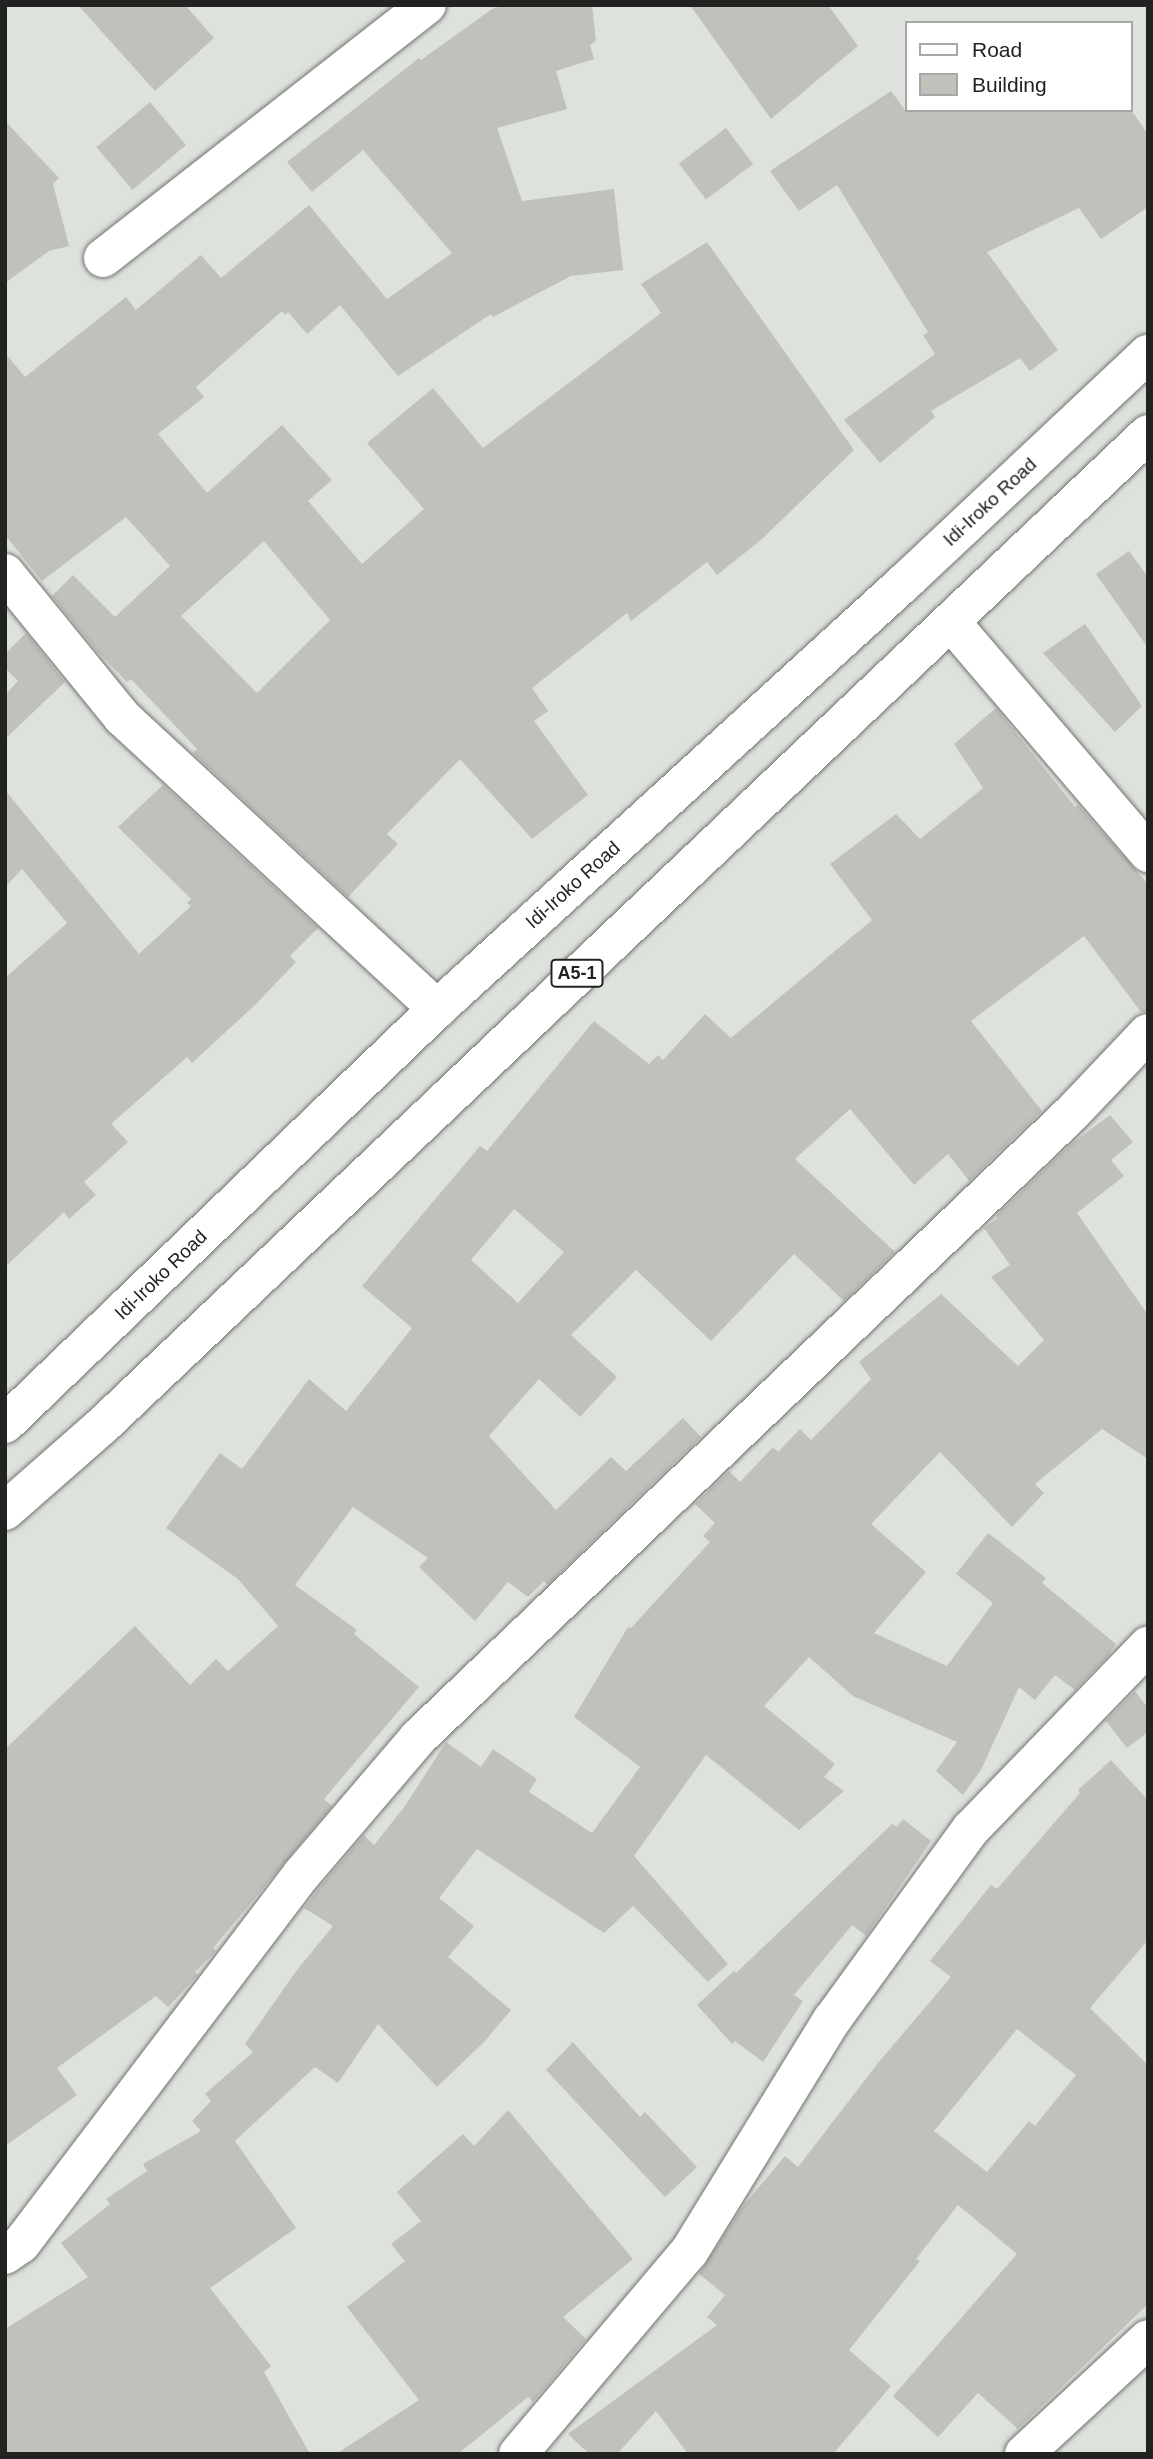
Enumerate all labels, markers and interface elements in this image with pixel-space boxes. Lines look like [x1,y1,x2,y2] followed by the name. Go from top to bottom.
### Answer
[904,21,1132,112] legend
[972,38,1022,61] text: Road
[972,73,1047,96] text: Building
[939,453,1041,551] street label: Idi-Iroko Road
[521,837,625,933] street label: Idi-Iroko Road
[549,958,605,988] road number: A5-1
[110,1225,212,1325] street label: Idi-Iroko Road

